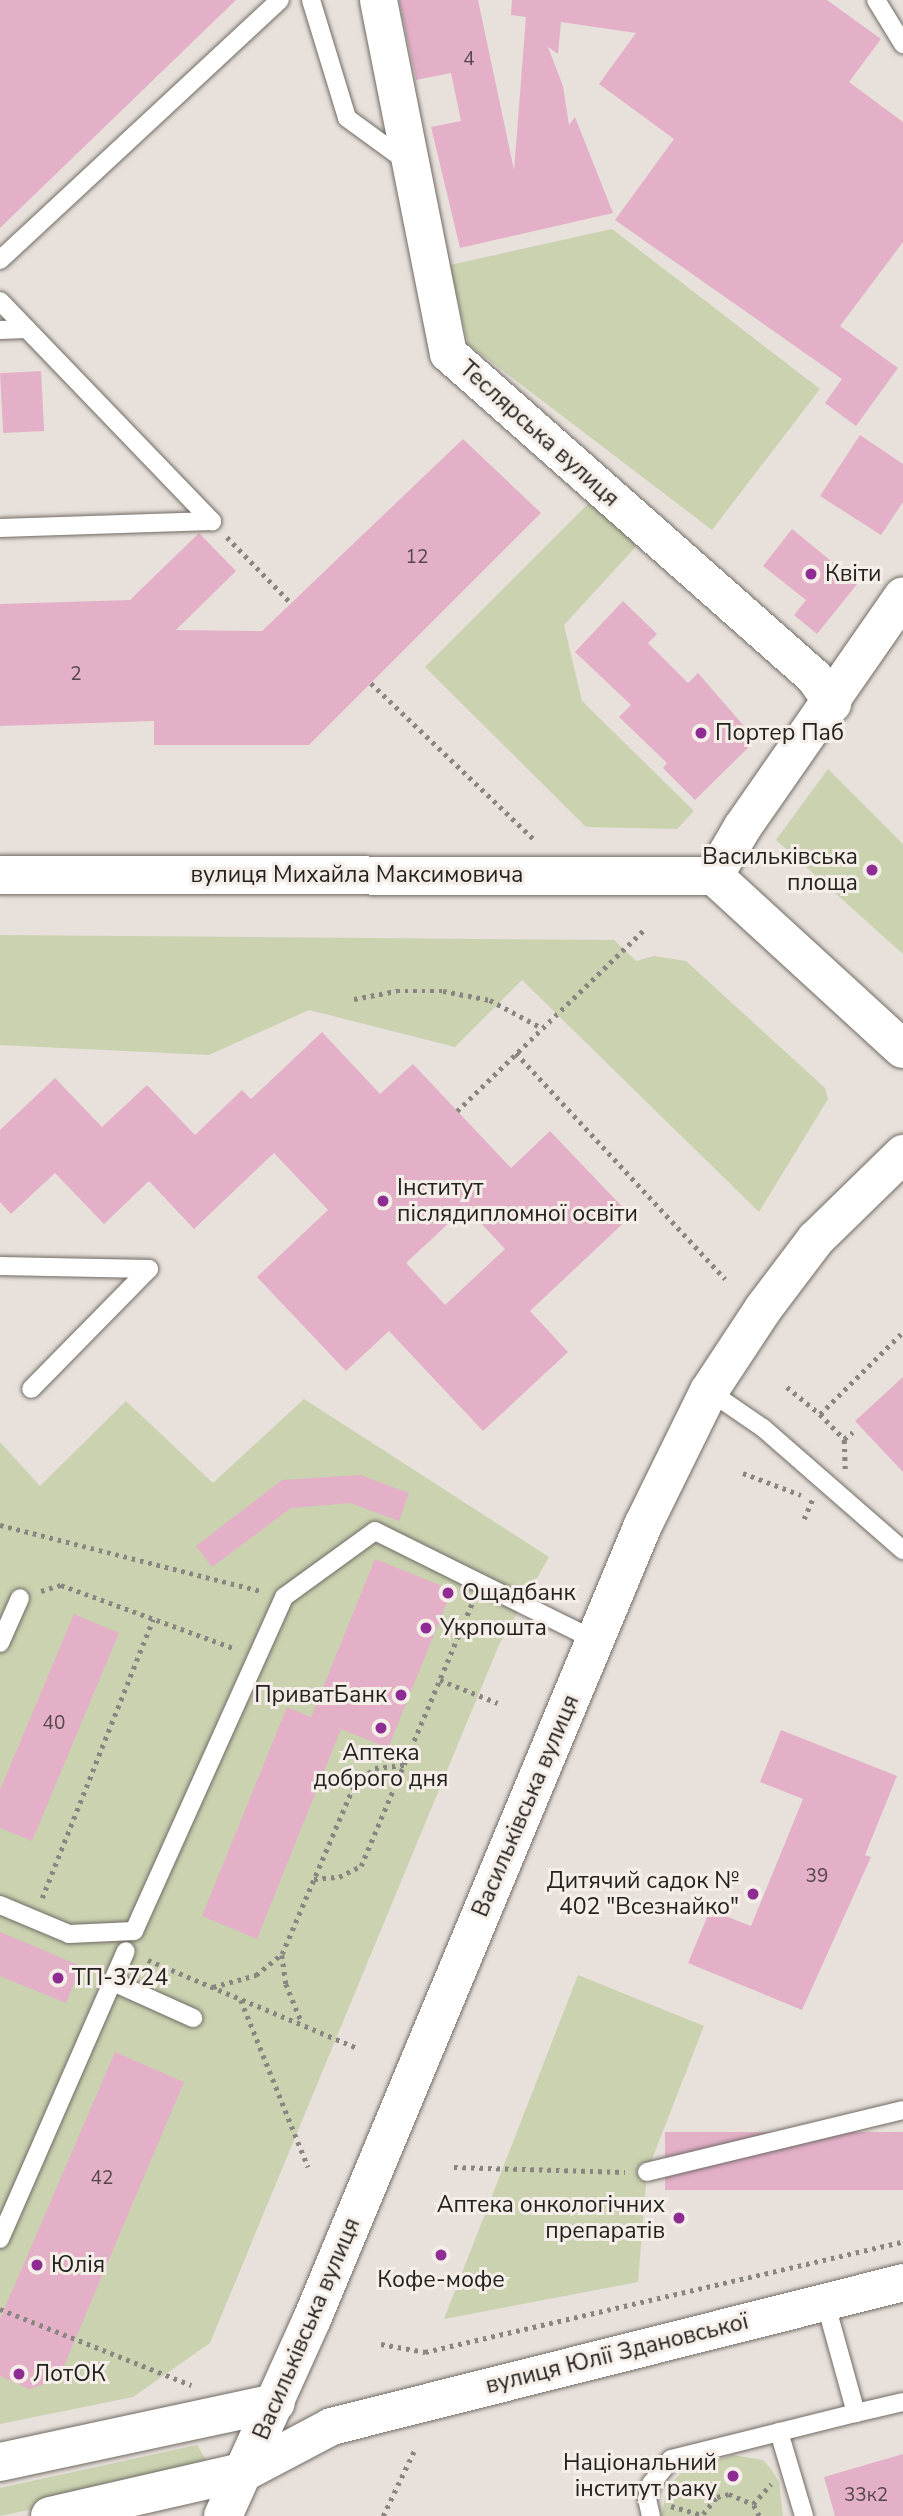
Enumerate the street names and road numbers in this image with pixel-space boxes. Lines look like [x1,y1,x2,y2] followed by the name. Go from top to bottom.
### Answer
[454,355,624,513] street label: Теслярська вулиця
[190,861,524,889] street label: вулиця Михайла Максимовича
[467,1691,585,1921] street label: Васильківська вулиця
[248,2214,366,2444] street label: Васильківська вулиця
[483,2308,751,2400] street label: вулиця Юлії Здановської

